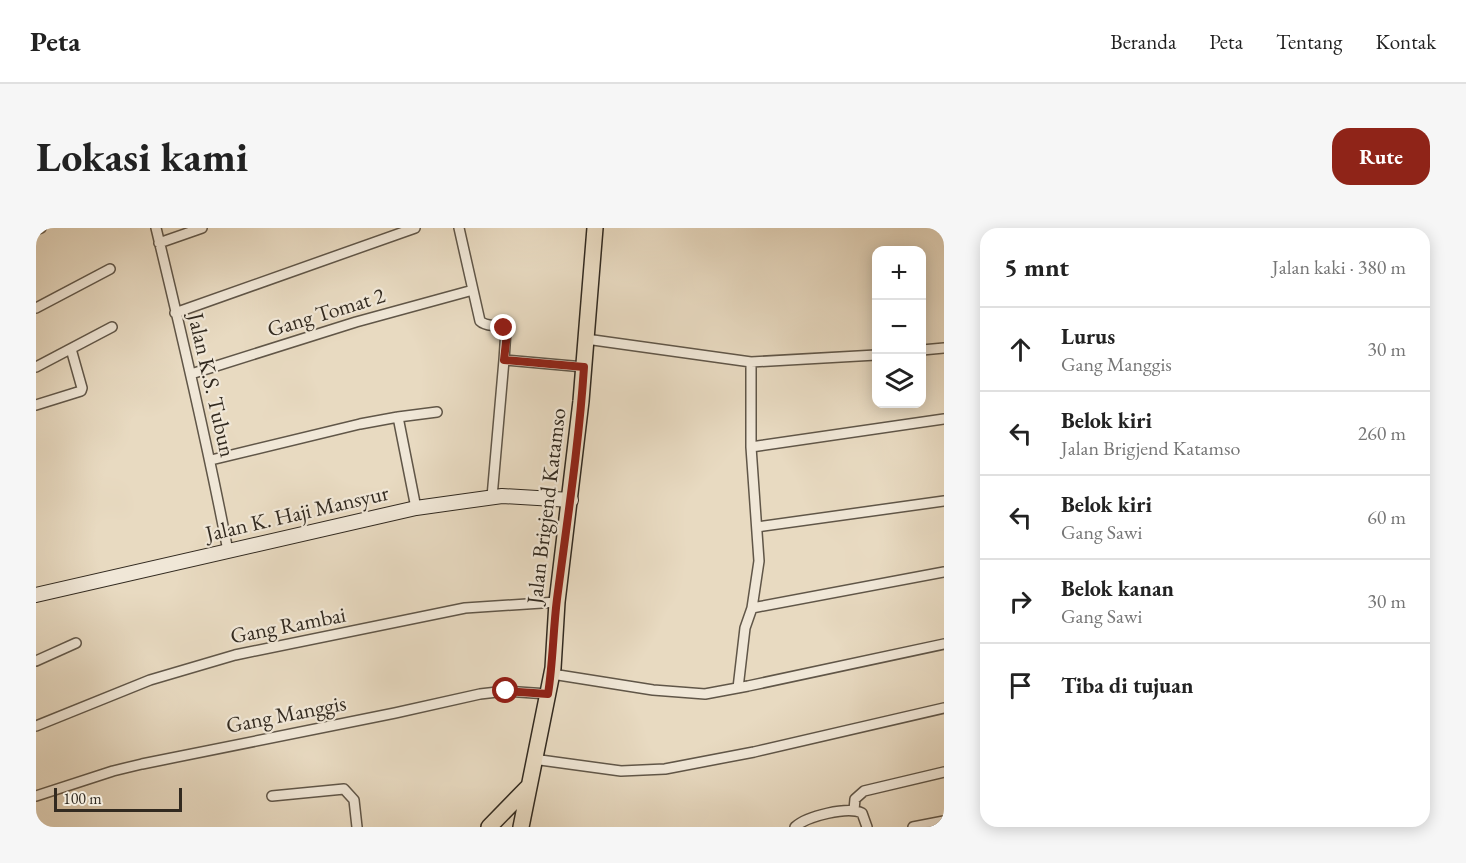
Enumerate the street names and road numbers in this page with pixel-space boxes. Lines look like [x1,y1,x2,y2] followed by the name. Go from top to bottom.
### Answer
[264,280,389,344] street label: Gang Tomat 2
[181,308,243,460] street label: Jalan K.S. Tubun
[519,406,572,608] street label: Jalan Brigjend Katamso
[201,478,392,549] street label: Jalan K. Haji Mansyur
[228,600,348,650] street label: Gang Rambai
[223,688,349,740] street label: Gang Manggis

